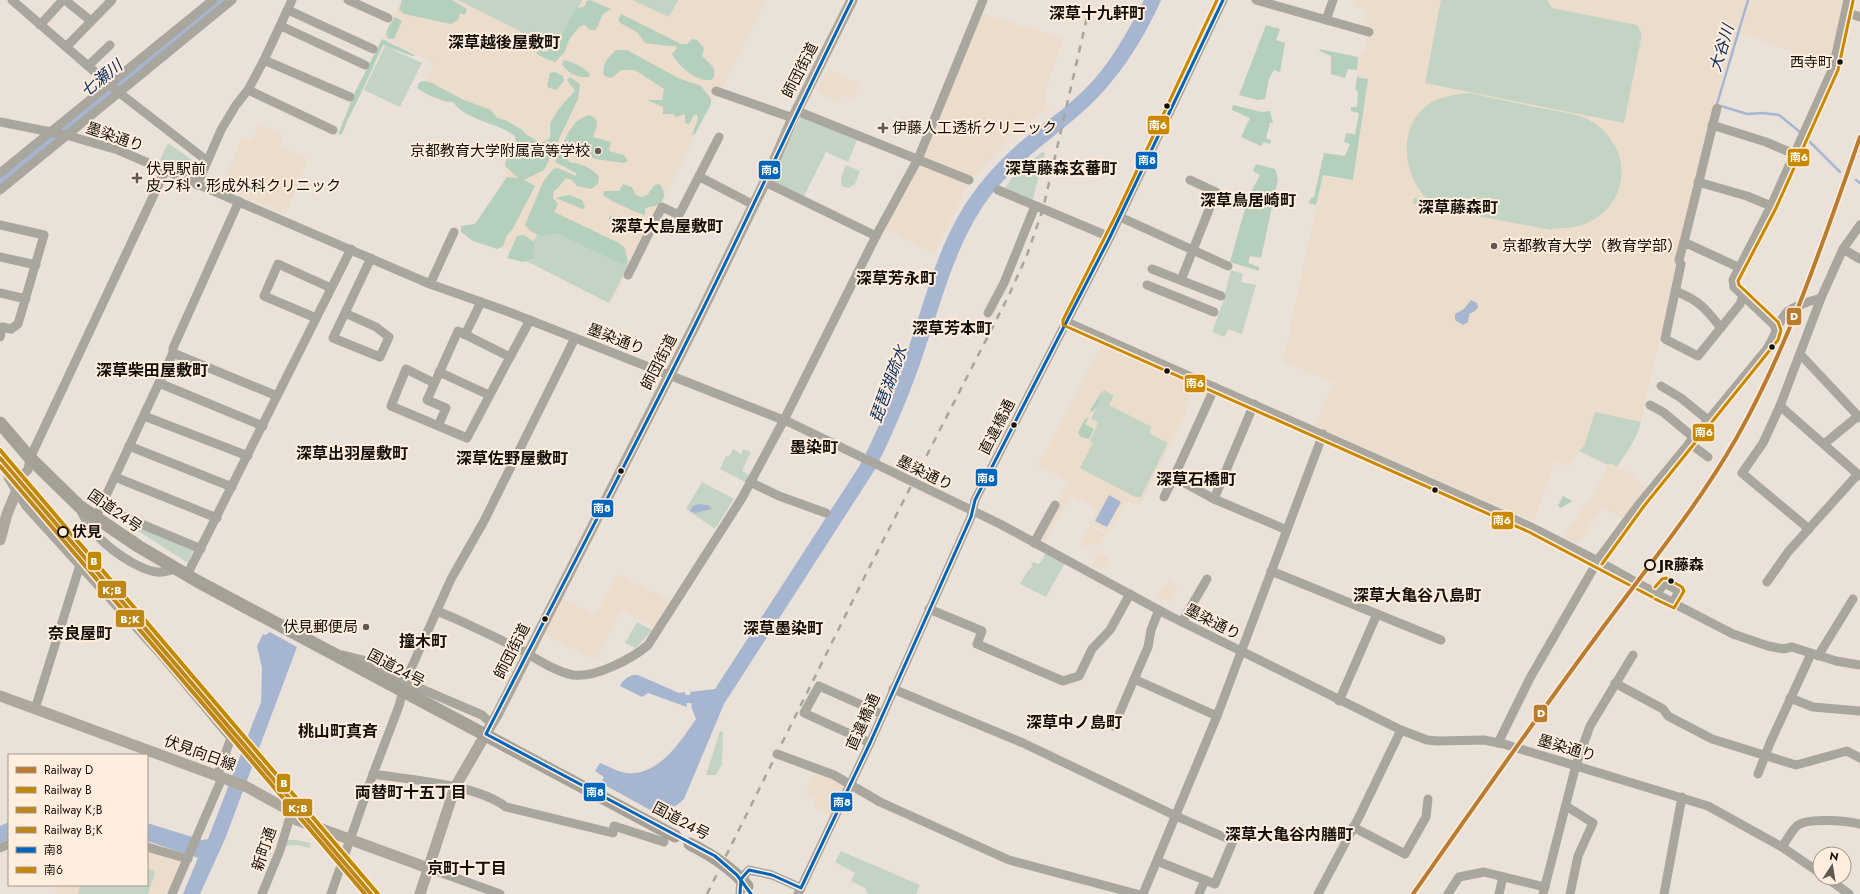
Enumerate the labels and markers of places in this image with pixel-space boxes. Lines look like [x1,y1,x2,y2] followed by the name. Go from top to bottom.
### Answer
[1790,52,1832,72] place label: 西寺町
[1835,57,1845,67] marker: 西寺町
[1162,101,1172,111] unlabelled marker
[892,117,1057,139] place label: 伊藤人工透析クリニック
[877,122,889,134] marker: 伊藤人工透析クリニック
[410,140,590,162] place label: 京都教育大学附属高等学校
[593,146,603,156] marker: 京都教育大学附属高等学校
[146,158,341,197] place label: 伏見駅前 皮フ科・形成外科クリニック
[131,172,143,184] marker: 伏見駅前 皮フ科・形成外科クリニック
[1502,235,1682,257] place label: 京都教育大学（教育学部）
[1489,241,1499,251] marker: 京都教育大学（教育学部）
[1767,342,1777,352] unlabelled marker
[1162,366,1172,376] unlabelled marker
[1009,420,1019,430] unlabelled marker
[616,466,626,476] unlabelled marker
[1430,485,1440,495] unlabelled marker
[72,521,102,543] place label: 伏見
[57,526,69,538] marker: 伏見
[1656,554,1704,576] place label: JR藤森
[1644,559,1656,571] marker: JR藤森
[1666,576,1676,586] unlabelled marker
[540,614,550,624] unlabelled marker
[283,616,358,638] place label: 伏見郵便局
[361,622,371,632] marker: 伏見郵便局

